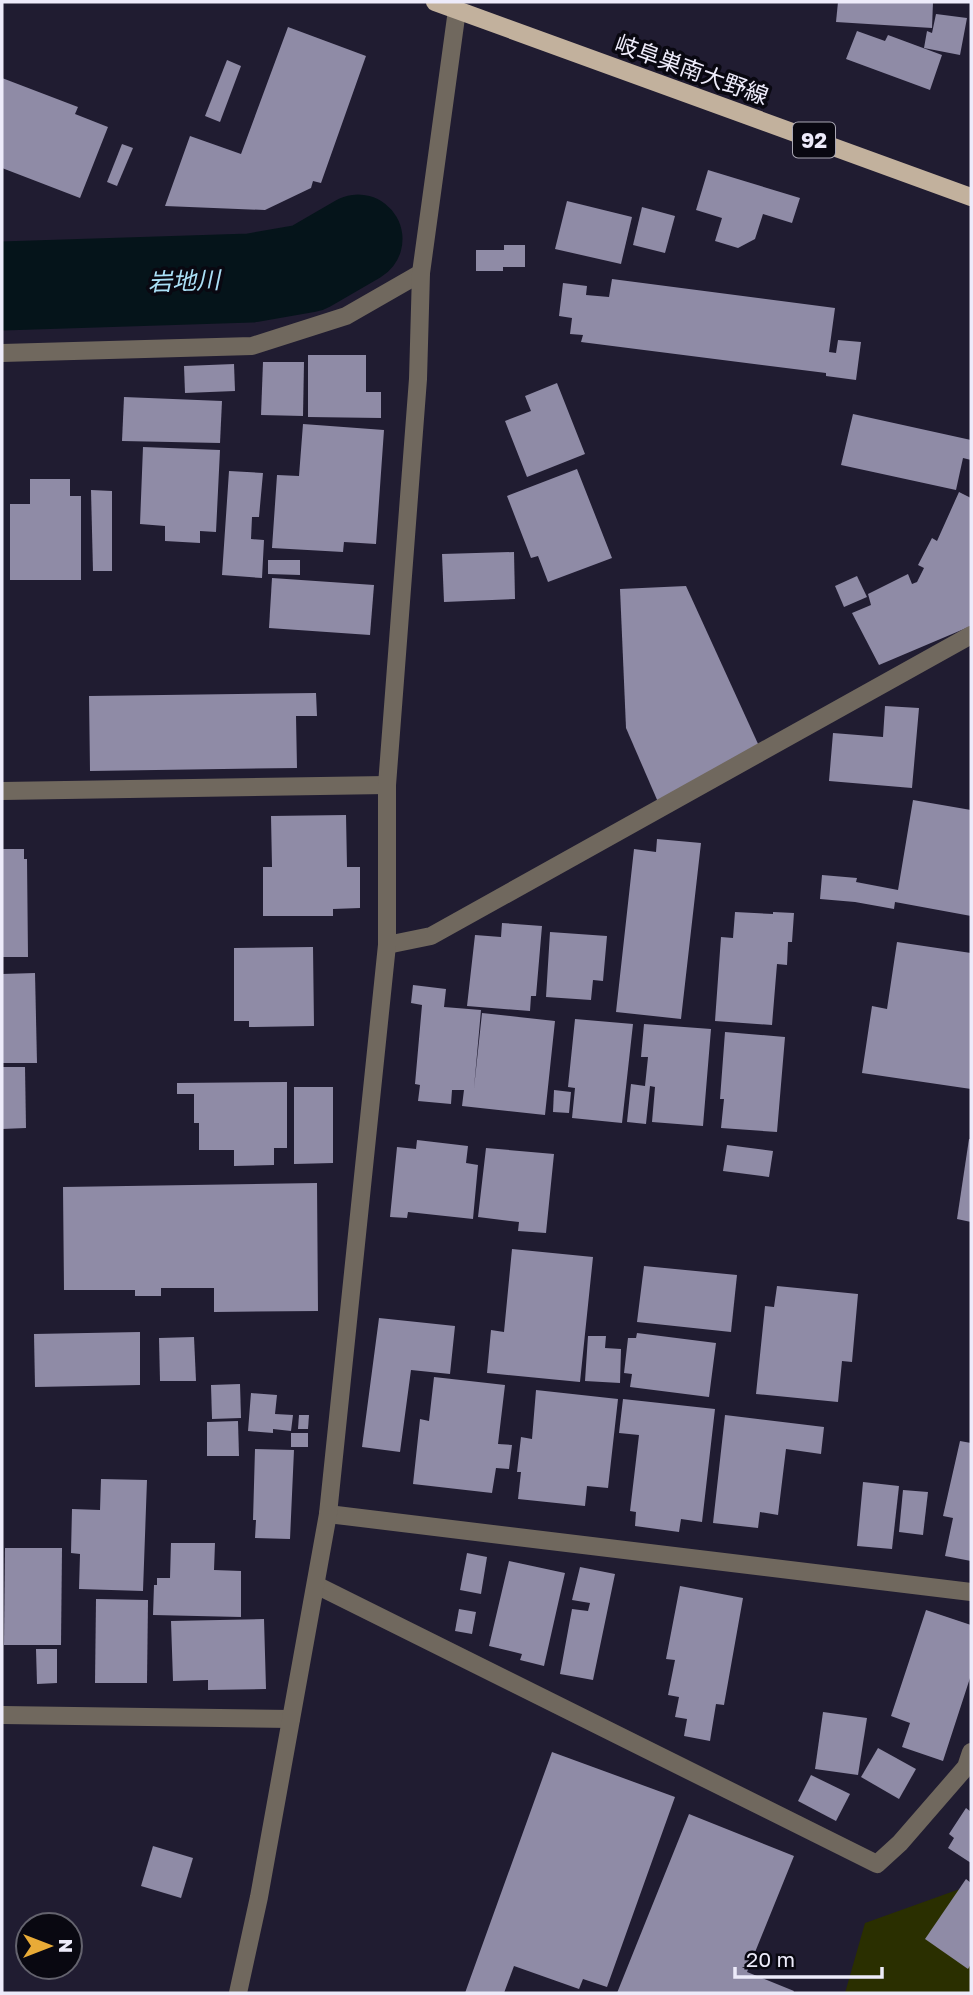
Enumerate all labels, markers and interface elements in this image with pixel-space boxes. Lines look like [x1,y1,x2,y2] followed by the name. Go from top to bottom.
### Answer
[612,28,772,110] street label: 岐阜巣南大野線
[793,122,835,158] road number: 92
[148,264,223,296] water label: 岩地川
[14,1911,84,1981] north arrow
[735,1936,882,1980] scale bar
[55,1939,78,1953] text: N
[746,1946,795,1972] text: 20 m

